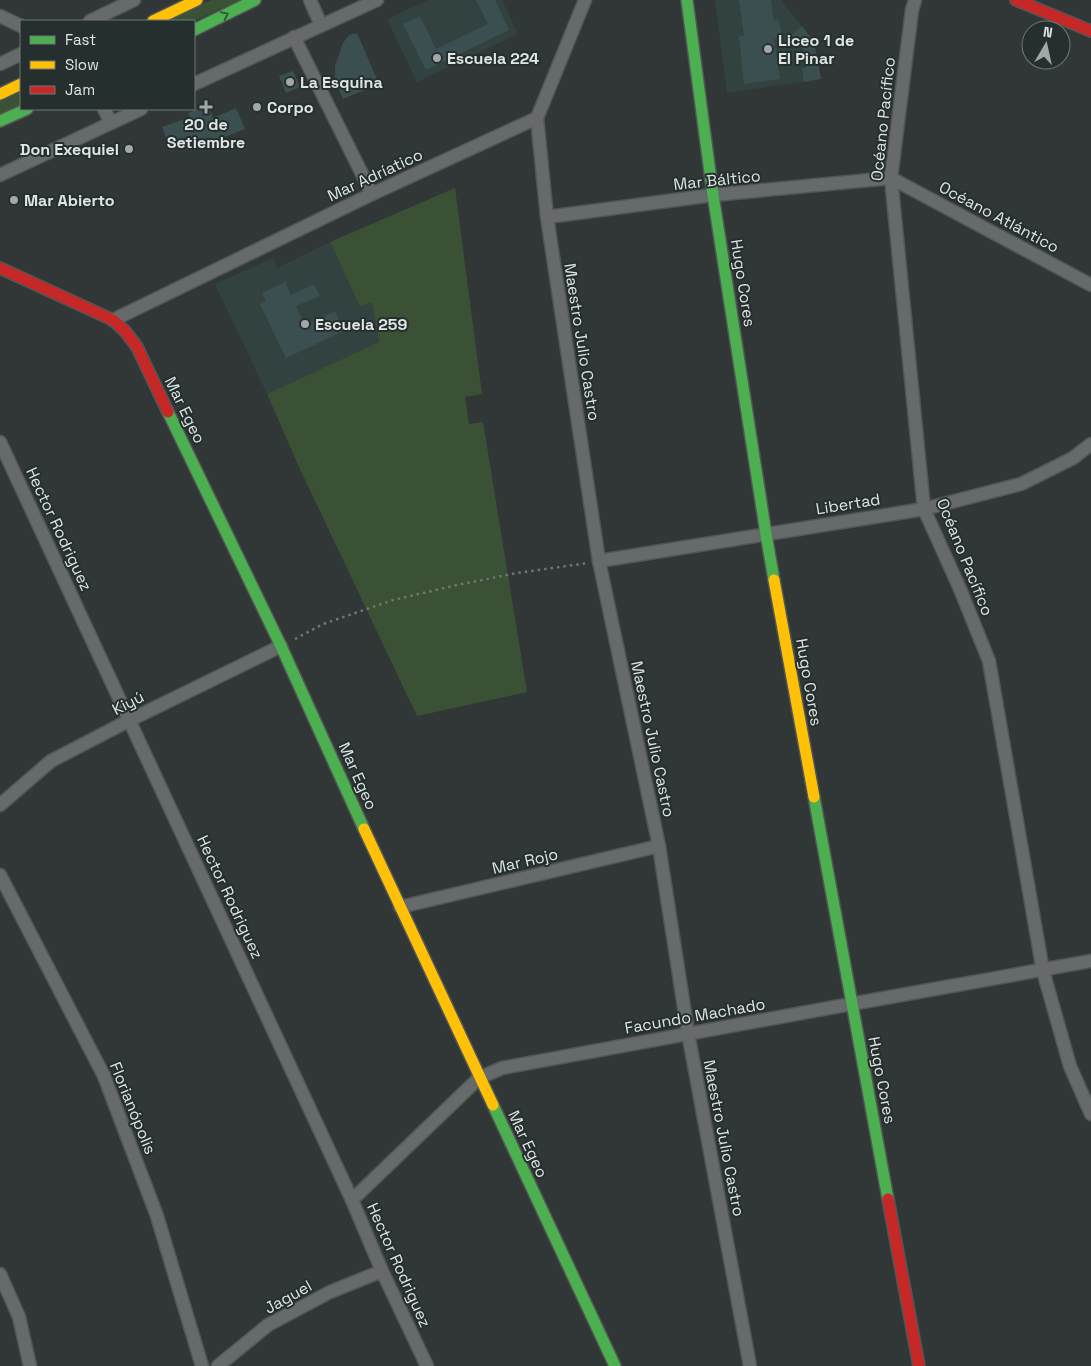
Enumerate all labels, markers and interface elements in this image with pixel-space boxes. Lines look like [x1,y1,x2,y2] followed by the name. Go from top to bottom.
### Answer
[219,11,228,21] one-way arrow
[20,20,195,110] legend
[1021,20,1071,70] north arrow
[1042,23,1054,42] text: N
[65,30,96,49] text: Fast
[778,30,854,69] place label: Liceo 1 de El Pinar
[762,43,774,55] marker: Liceo 1 de El Pinar
[447,48,539,69] place label: Escuela 224
[431,52,443,64] marker: Escuela 224
[65,55,99,74] text: Slow
[866,56,900,182] street label: Océano Pacífico
[300,72,383,93] place label: La Esquina
[284,76,296,88] marker: La Esquina
[65,80,95,99] text: Jam
[267,97,314,118] place label: Corpo
[200,101,212,113] marker: 20 de Setiembre
[251,101,263,113] marker: Corpo
[167,114,245,153] place label: 20 de Setiembre
[20,139,119,160] place label: Don Exequiel
[123,143,135,155] marker: Don Exequiel
[324,144,426,206] street label: Mar Adríatico
[672,165,762,195] street label: Mar Báltico
[935,176,1063,258] street label: Océano Atlántico
[24,190,115,211] place label: Mar Abierto
[8,194,20,206] marker: Mar Abierto
[726,238,760,328] street label: Hugo Cores
[559,262,605,422] street label: Maestro Julio Castro
[315,314,407,335] place label: Escuela 259
[299,318,311,330] marker: Escuela 259
[160,373,210,447] street label: Mar Egeo
[21,464,97,594] street label: Hector Rodriguez
[814,489,882,519] street label: Libertad
[932,495,998,619] street label: Océano Pacífico
[791,637,827,727] street label: Hugo Cores
[626,659,680,819] street label: Maestro Julio Castro
[108,686,148,720] street label: Kiyú
[334,739,382,813] street label: Mar Egeo
[192,832,268,962] street label: Hector Rodriguez
[490,843,560,879] street label: Mar Rojo
[623,993,767,1039] street label: Facundo Machado
[863,1035,901,1125] street label: Hugo Cores
[699,1058,749,1218] street label: Maestro Julio Castro
[105,1059,161,1157] street label: Florianópolis
[503,1107,553,1181] street label: Mar Egeo
[362,1199,436,1331] street label: Hector Rodriguez
[260,1275,316,1319] street label: Jaguel

